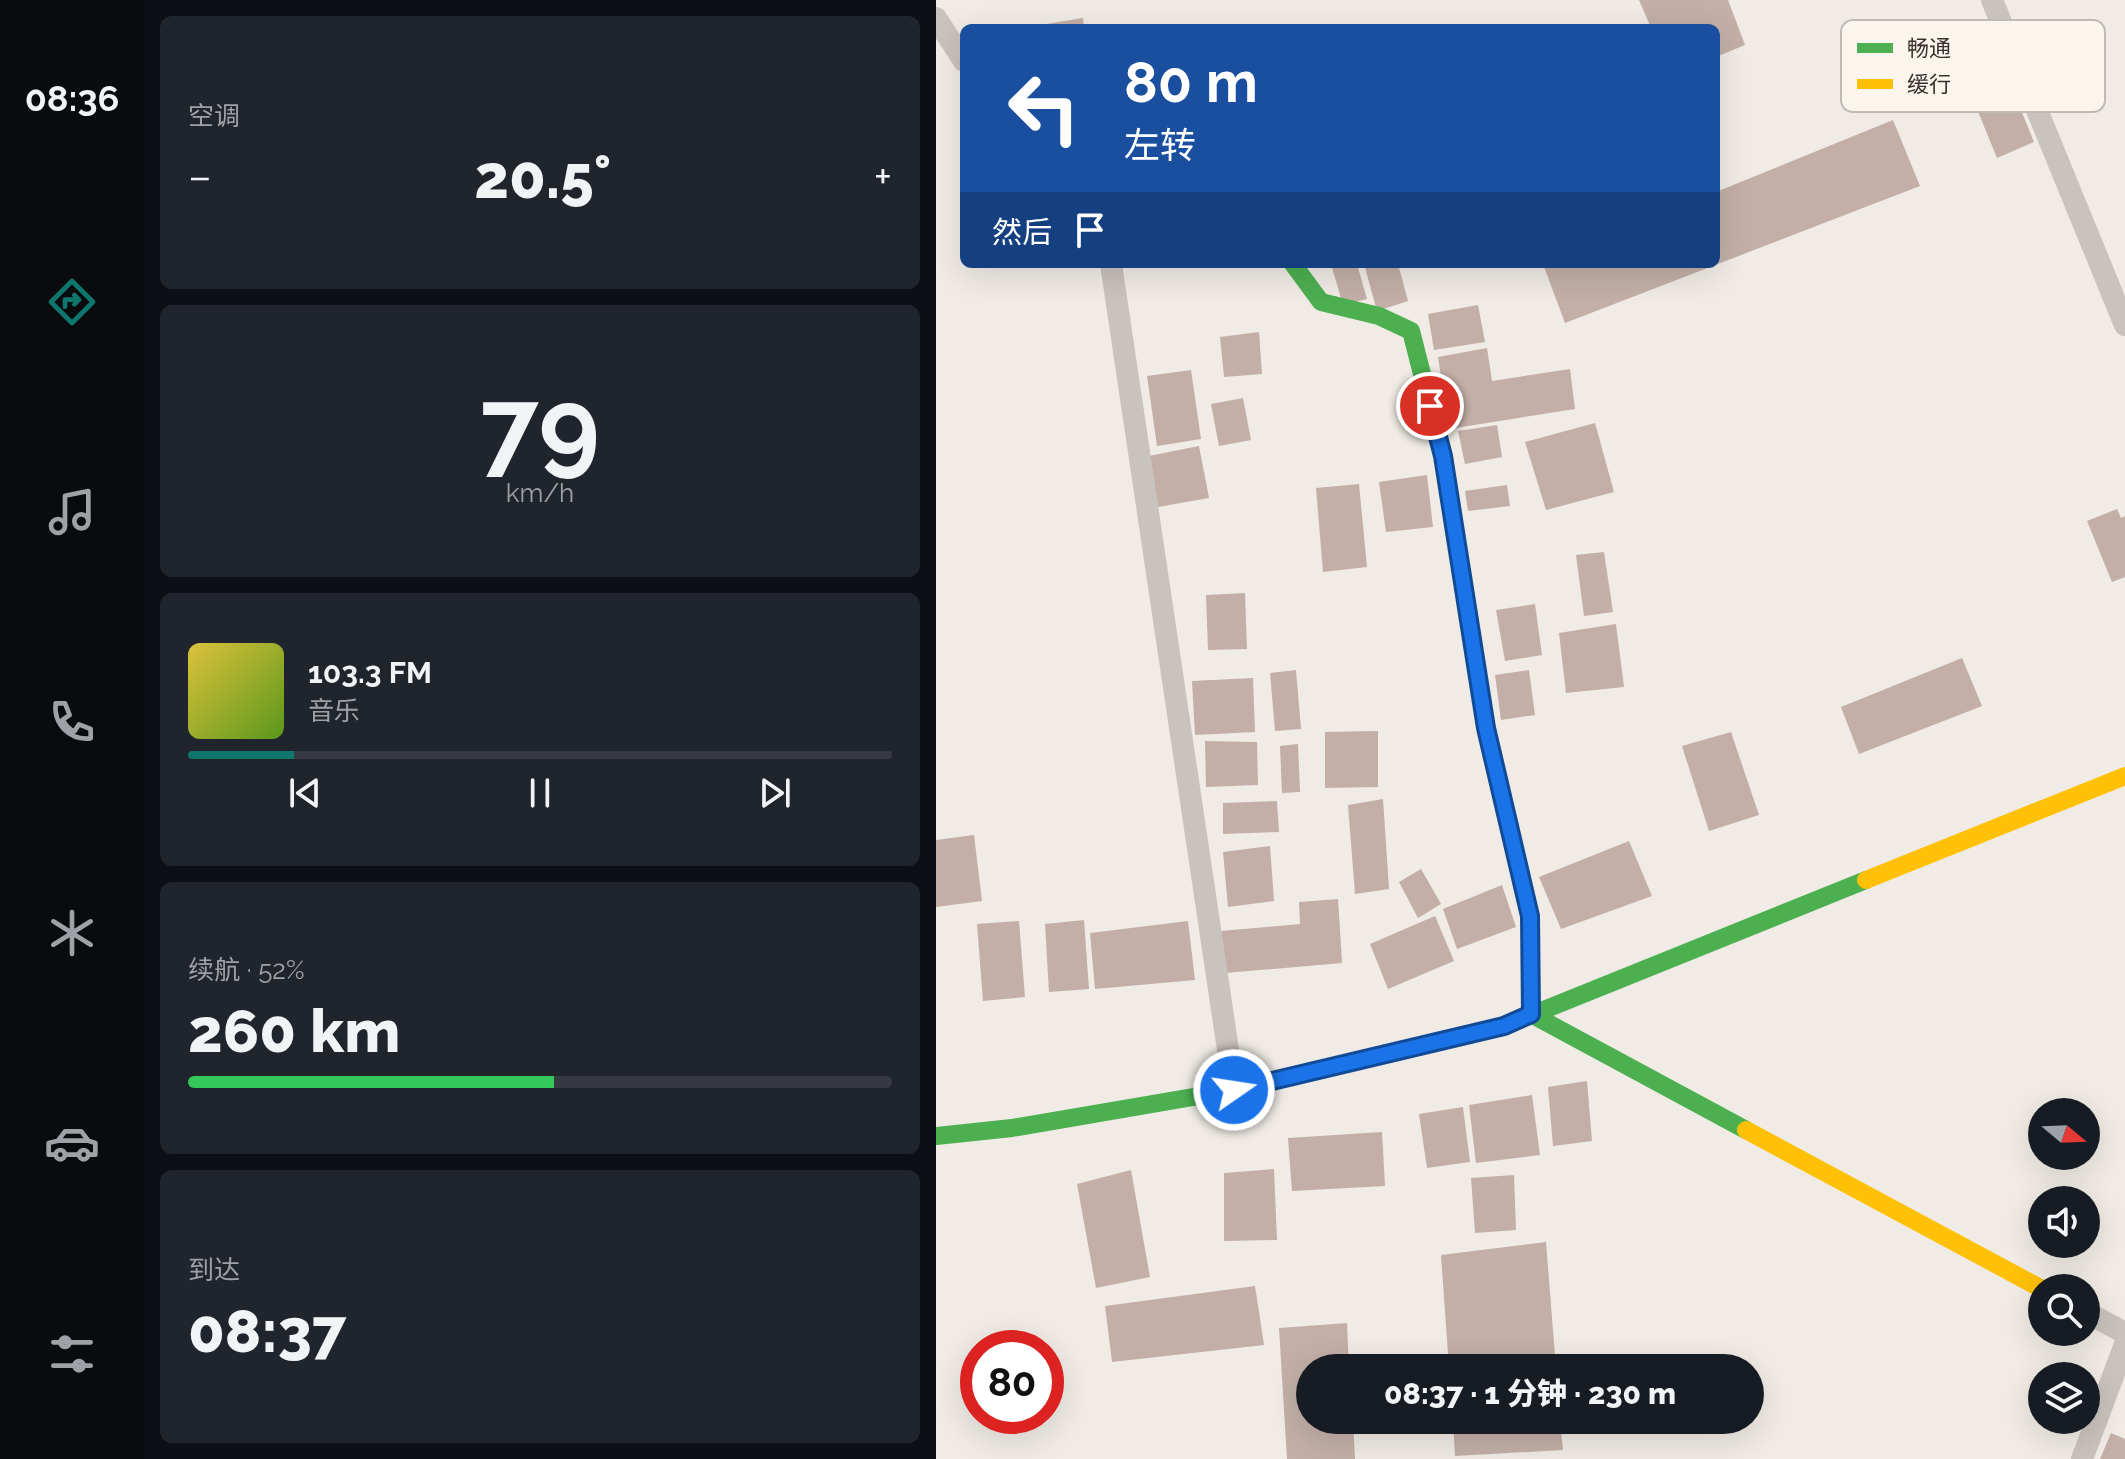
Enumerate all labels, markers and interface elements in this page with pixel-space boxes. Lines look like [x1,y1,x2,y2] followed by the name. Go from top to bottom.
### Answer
[1841,20,2105,112] legend
[1907,35,1951,61] text: 畅通
[1124,49,1258,115] text: 80 m
[992,56,1096,160] icon: left
[1907,71,1951,97] text: 缓行
[25,77,119,119] text: 08:36
[188,101,240,131] text: 空调
[1124,124,1196,166] text: 左转
[474,142,611,212] text: 20.5°
[188,151,212,202] text: −
[874,151,892,202] text: +
[1068,208,1112,252] icon: arrive
[992,215,1052,250] text: 然后
[44,274,100,330] icon: directions
[480,365,600,487] text: 79
[1396,372,1464,440] pin
[1408,384,1452,428] icon: arrive
[506,478,574,508] text: km/h
[44,484,100,540] icon: music
[308,655,432,690] text: 103.3 FM
[44,694,100,750] icon: phone
[308,696,360,726] text: 音乐
[283,771,327,815] icon: previous
[518,771,562,815] icon: pause
[753,771,797,815] icon: next
[44,905,100,961] icon: climate
[188,955,304,985] text: 续航 · 52%
[188,996,400,1066] text: 260 km
[1192,1048,1276,1132] position arrow
[2028,1098,2100,1170] north arrow
[2028,1098,2100,1434] map controls
[44,1115,100,1171] icon: car
[2028,1186,2100,1258] button: sound
[188,1255,240,1285] text: 到达
[2028,1274,2100,1346] button: search
[188,1296,346,1366] text: 08:37
[44,1326,100,1382] icon: filters
[960,1330,1064,1434] speed limit sign: 80
[2028,1362,2100,1434] button: layers
[1384,1376,1676,1411] text: 08:37 · 1 分钟 · 230 m

